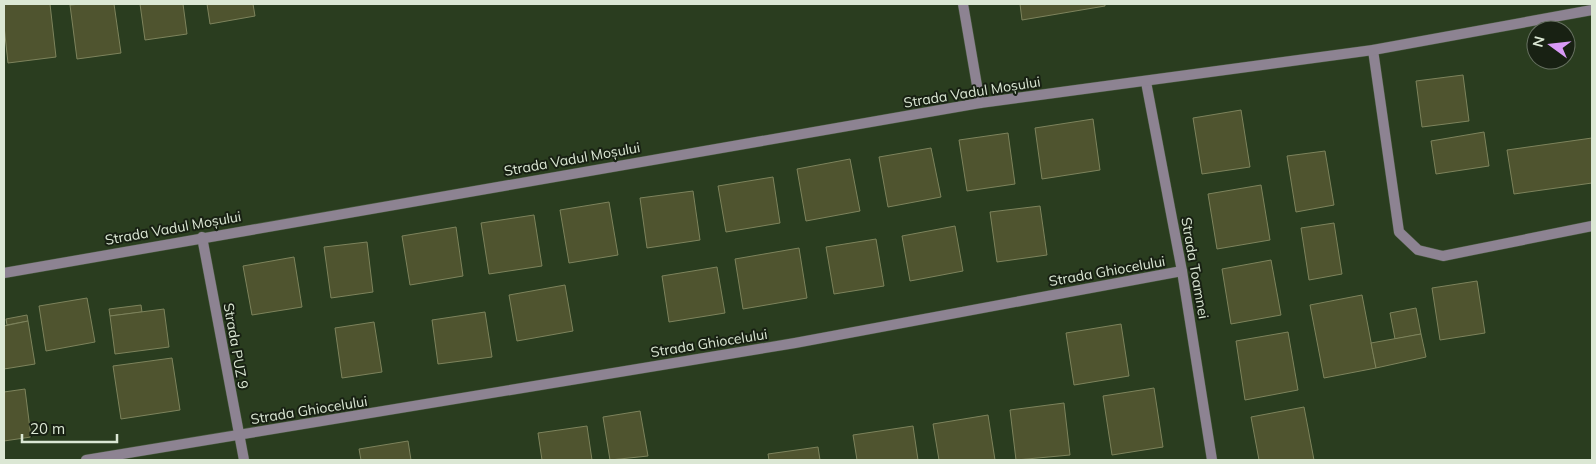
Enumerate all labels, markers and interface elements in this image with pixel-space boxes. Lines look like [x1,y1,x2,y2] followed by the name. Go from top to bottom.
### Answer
[1526,20,1576,70] north arrow
[1528,34,1549,49] text: N
[902,72,1042,112] street label: Strada Vadul Moșului
[502,138,642,180] street label: Strada Vadul Moșului
[103,207,243,249] street label: Strada Vadul Moșului
[1177,216,1213,320] street label: Strada Toamnei
[1047,252,1167,290] street label: Strada Ghiocelului
[220,301,252,391] street label: Strada PUZ 9
[649,325,769,361] street label: Strada Ghiocelului
[249,392,369,428] street label: Strada Ghiocelului
[22,412,118,444] scale bar
[30,419,65,438] text: 20 m

